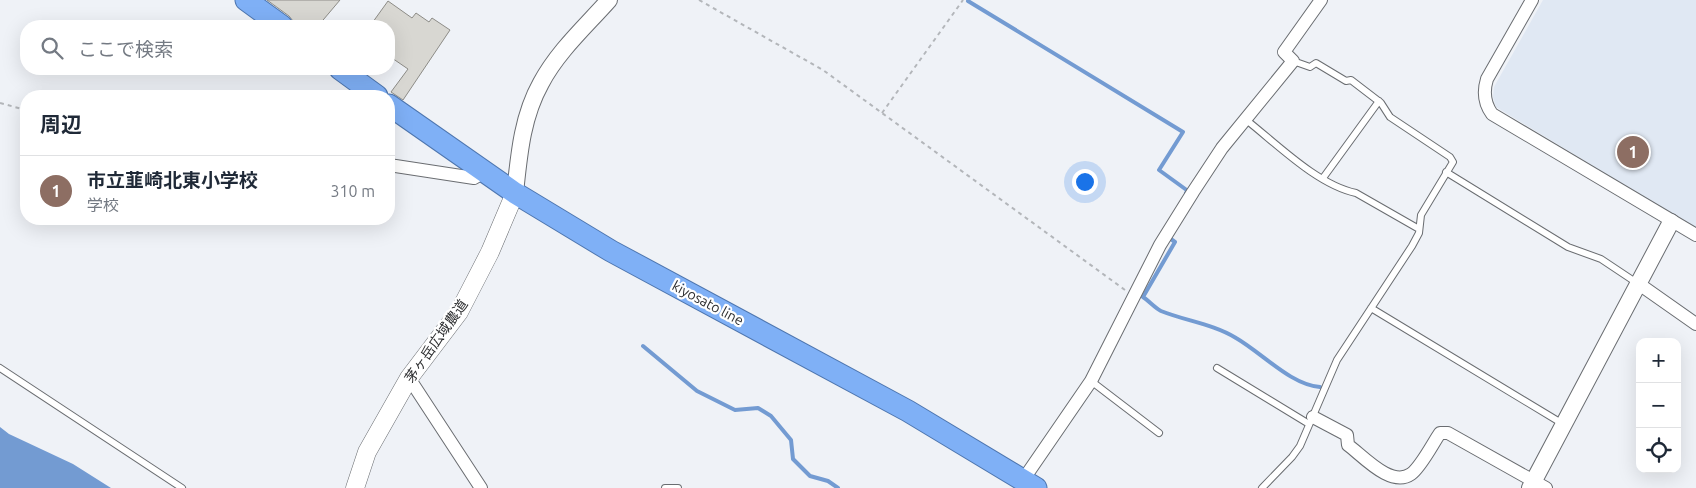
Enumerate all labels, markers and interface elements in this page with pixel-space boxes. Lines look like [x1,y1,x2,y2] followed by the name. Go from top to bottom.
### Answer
[20,20,395,75] search box
[38,34,66,62] icon: search
[78,38,173,60] text: ここで検索
[40,112,82,136] text: 周辺
[1617,133,1649,171] pin: 1
[87,169,258,191] text: 市立韮崎北東小学校
[1072,169,1098,195] your location
[51,182,61,200] text: 1
[330,182,375,200] text: 310 m
[87,196,119,214] text: 学校
[670,278,746,328] street label: kiyosato line
[401,296,471,386] street label: 茅ヶ岳広域農道
[1636,338,1681,473] map controls
[1636,338,1681,383] button: +
[1636,383,1681,428] button: −
[1636,428,1681,473] button: locate

